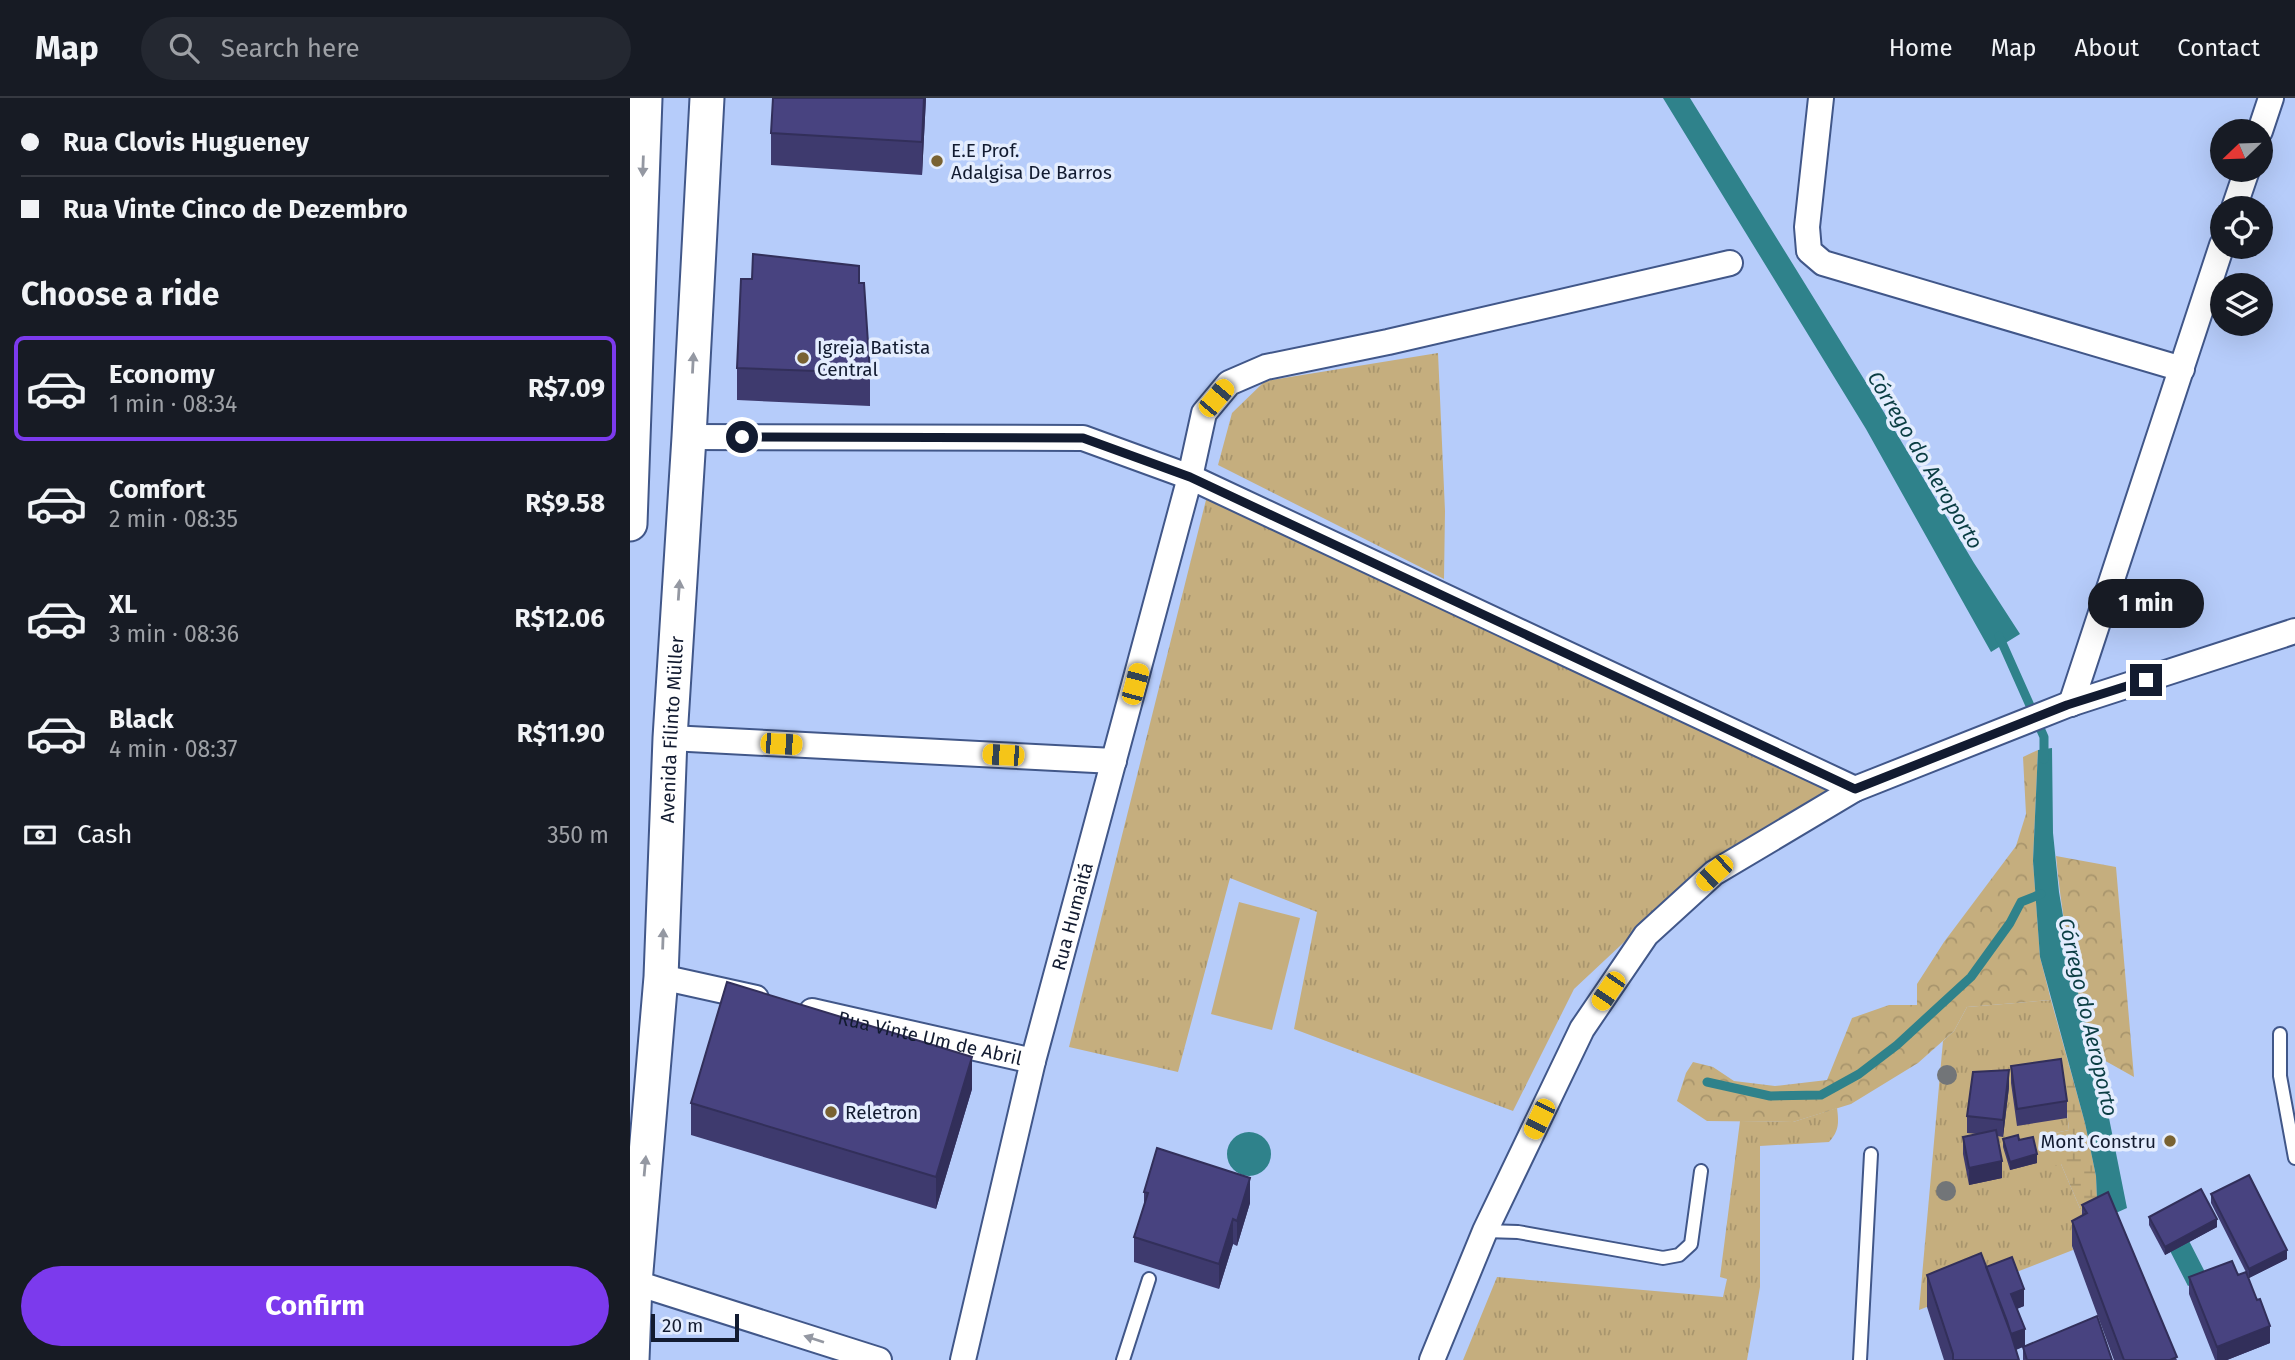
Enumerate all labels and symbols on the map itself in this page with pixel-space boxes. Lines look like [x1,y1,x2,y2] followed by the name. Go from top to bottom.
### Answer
[2210,119,2273,182] north arrow
[951,139,1112,184] place label: E.E Prof. Adalgisa De Barros
[929,153,945,169] marker: E.E Prof. Adalgisa De Barros
[638,155,649,177] one-way arrow
[817,336,930,381] place label: Igreja Batista Central
[795,350,811,366] marker: Igreja Batista Central
[688,352,699,374] one-way arrow
[1862,366,1988,554] water label: Córrego do Aeroporto
[1195,375,1238,421] car
[726,421,758,453] route start
[2088,578,2204,628] callout: 1 min
[674,579,685,601] one-way arrow
[655,635,688,823] street label: Avenida Filinto Müller
[1120,661,1151,707] car
[2130,664,2162,696] route end
[760,732,803,756] car
[982,743,1025,767] car
[1692,851,1737,895] car
[1046,860,1097,973] street label: Rua Humaitá
[2053,915,2123,1119] water label: Córrego do Aeroporto
[657,928,668,950] one-way arrow
[1588,968,1629,1014] car
[836,1006,1025,1070] street label: Rua Vinte Um de Abril
[1521,1096,1558,1142] car
[845,1101,918,1124] place label: Reletron
[823,1104,839,1120] marker: Reletron
[2040,1130,2156,1153] place label: Mont Constru
[2162,1133,2178,1149] marker: Mont Constru
[640,1155,651,1177] one-way arrow
[651,1311,738,1343] scale bar
[803,1334,824,1344] one-way arrow

